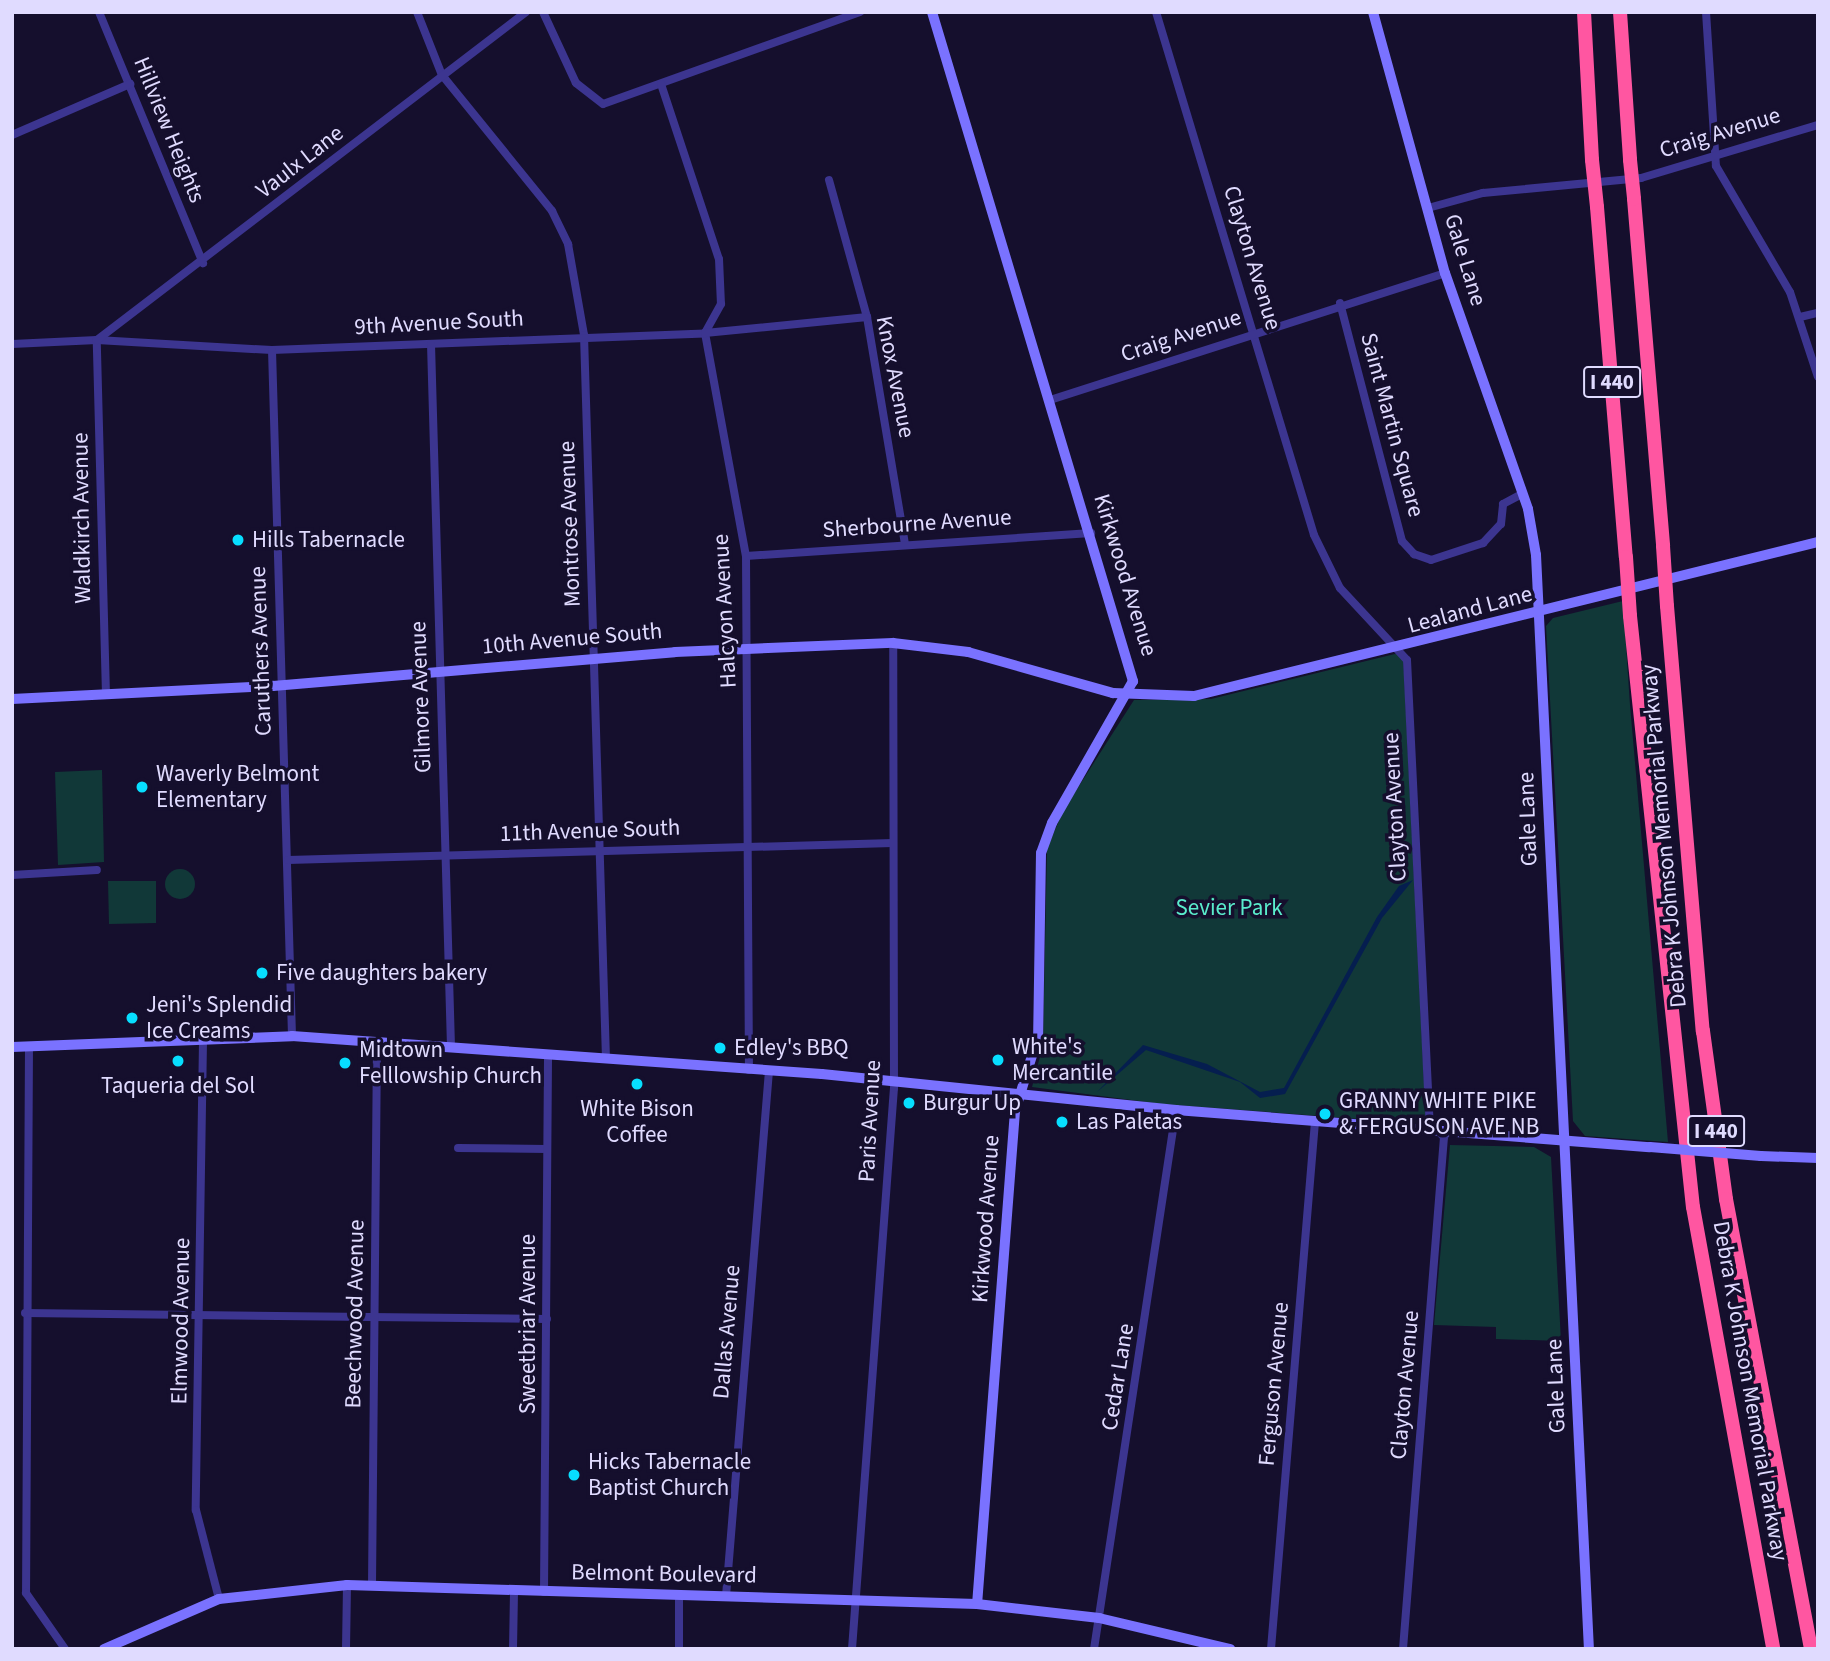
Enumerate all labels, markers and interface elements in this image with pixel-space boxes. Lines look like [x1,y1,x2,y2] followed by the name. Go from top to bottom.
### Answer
[127,53,211,207] street label: Hillview Heights
[1656,102,1784,164] street label: Craig Avenue
[251,119,349,205] street label: Vaulx Lane
[1217,183,1287,333] street label: Clayton Avenue
[1438,211,1492,309] street label: Gale Lane
[1117,304,1245,368] street label: Craig Avenue
[354,305,524,341] street label: 9th Avenue South
[870,314,920,440] street label: Knox Avenue
[1354,330,1430,520] street label: Saint Martin Square
[1582,364,1642,400] road number: I 440
[67,432,97,604] street label: Waldkirch Avenue
[553,440,587,608] street label: Montrose Avenue
[1087,491,1163,659] street label: Kirkwood Avenue
[822,504,1012,544] street label: Sherbourne Avenue
[252,526,405,554] place label: Hills Tabernacle
[230,532,246,548] marker: Hills Tabernacle
[707,533,743,689] street label: Halcyon Avenue
[244,566,278,736] street label: Caruthers Avenue
[1405,580,1535,640] street label: Lealand Lane
[481,617,663,661] street label: 10th Avenue South
[405,621,437,773] street label: Gilmore Avenue
[1635,663,1693,1009] street label: Debra K Johnson Memorial Parkway
[1377,732,1413,882] street label: Clayton Avenue
[156,760,319,814] place label: Waverly Belmont Elementary
[1513,771,1543,867] street label: Gale Lane
[134,779,150,795] marker: Waverly Belmont Elementary
[499,814,681,848] street label: 11th Avenue South
[1175,894,1283,922] park label: Sevier Park
[276,959,487,987] place label: Five daughters bakery
[254,965,270,981] marker: Five daughters bakery
[146,991,292,1045] place label: Jeni's Splendid Ice Creams
[124,1010,140,1026] marker: Jeni's Splendid Ice Creams
[1012,1033,1113,1087] place label: White's Mercantile
[734,1034,849,1062] place label: Edley's BBQ
[359,1036,542,1090] place label: Midtown Felllowship Church
[712,1040,728,1056] marker: Edley's BBQ
[990,1052,1006,1068] marker: White's Mercantile
[170,1053,186,1069] marker: Taqueria del Sol
[337,1055,353,1071] marker: Midtown Felllowship Church
[853,1059,887,1183] street label: Paris Avenue
[101,1072,255,1100] place label: Taqueria del Sol
[629,1076,645,1092] marker: White Bison Coffee
[1339,1087,1539,1141] place label: GRANNY WHITE PIKE & FERGUSON AVE NB
[923,1089,1021,1117] place label: Burgur Up
[580,1095,694,1149] place label: White Bison Coffee
[901,1095,917,1111] marker: Burgur Up
[1317,1106,1333,1122] marker: GRANNY WHITE PIKE & FERGUSON AVE NB
[1076,1108,1182,1136] place label: Las Paletas
[1054,1114,1070,1130] marker: Las Paletas
[1686,1114,1746,1148] road number: I 440
[966,1134,1006,1304] street label: Kirkwood Avenue
[340,1219,370,1409] street label: Beechwood Avenue
[1706,1219,1794,1563] street label: Debra K Johnson Memorial Parkway
[514,1234,542,1414] street label: Sweetbriar Avenue
[166,1237,196,1405] street label: Elmwood Avenue
[707,1264,747,1400] street label: Dallas Avenue
[1253,1301,1295,1467] street label: Ferguson Avenue
[1385,1309,1425,1461] street label: Clayton Avenue
[1096,1321,1140,1433] street label: Cedar Lane
[1541,1338,1571,1434] street label: Gale Lane
[588,1448,751,1502] place label: Hicks Tabernacle Baptist Church
[566,1467,582,1483] marker: Hicks Tabernacle Baptist Church
[571,1559,757,1589] street label: Belmont Boulevard

